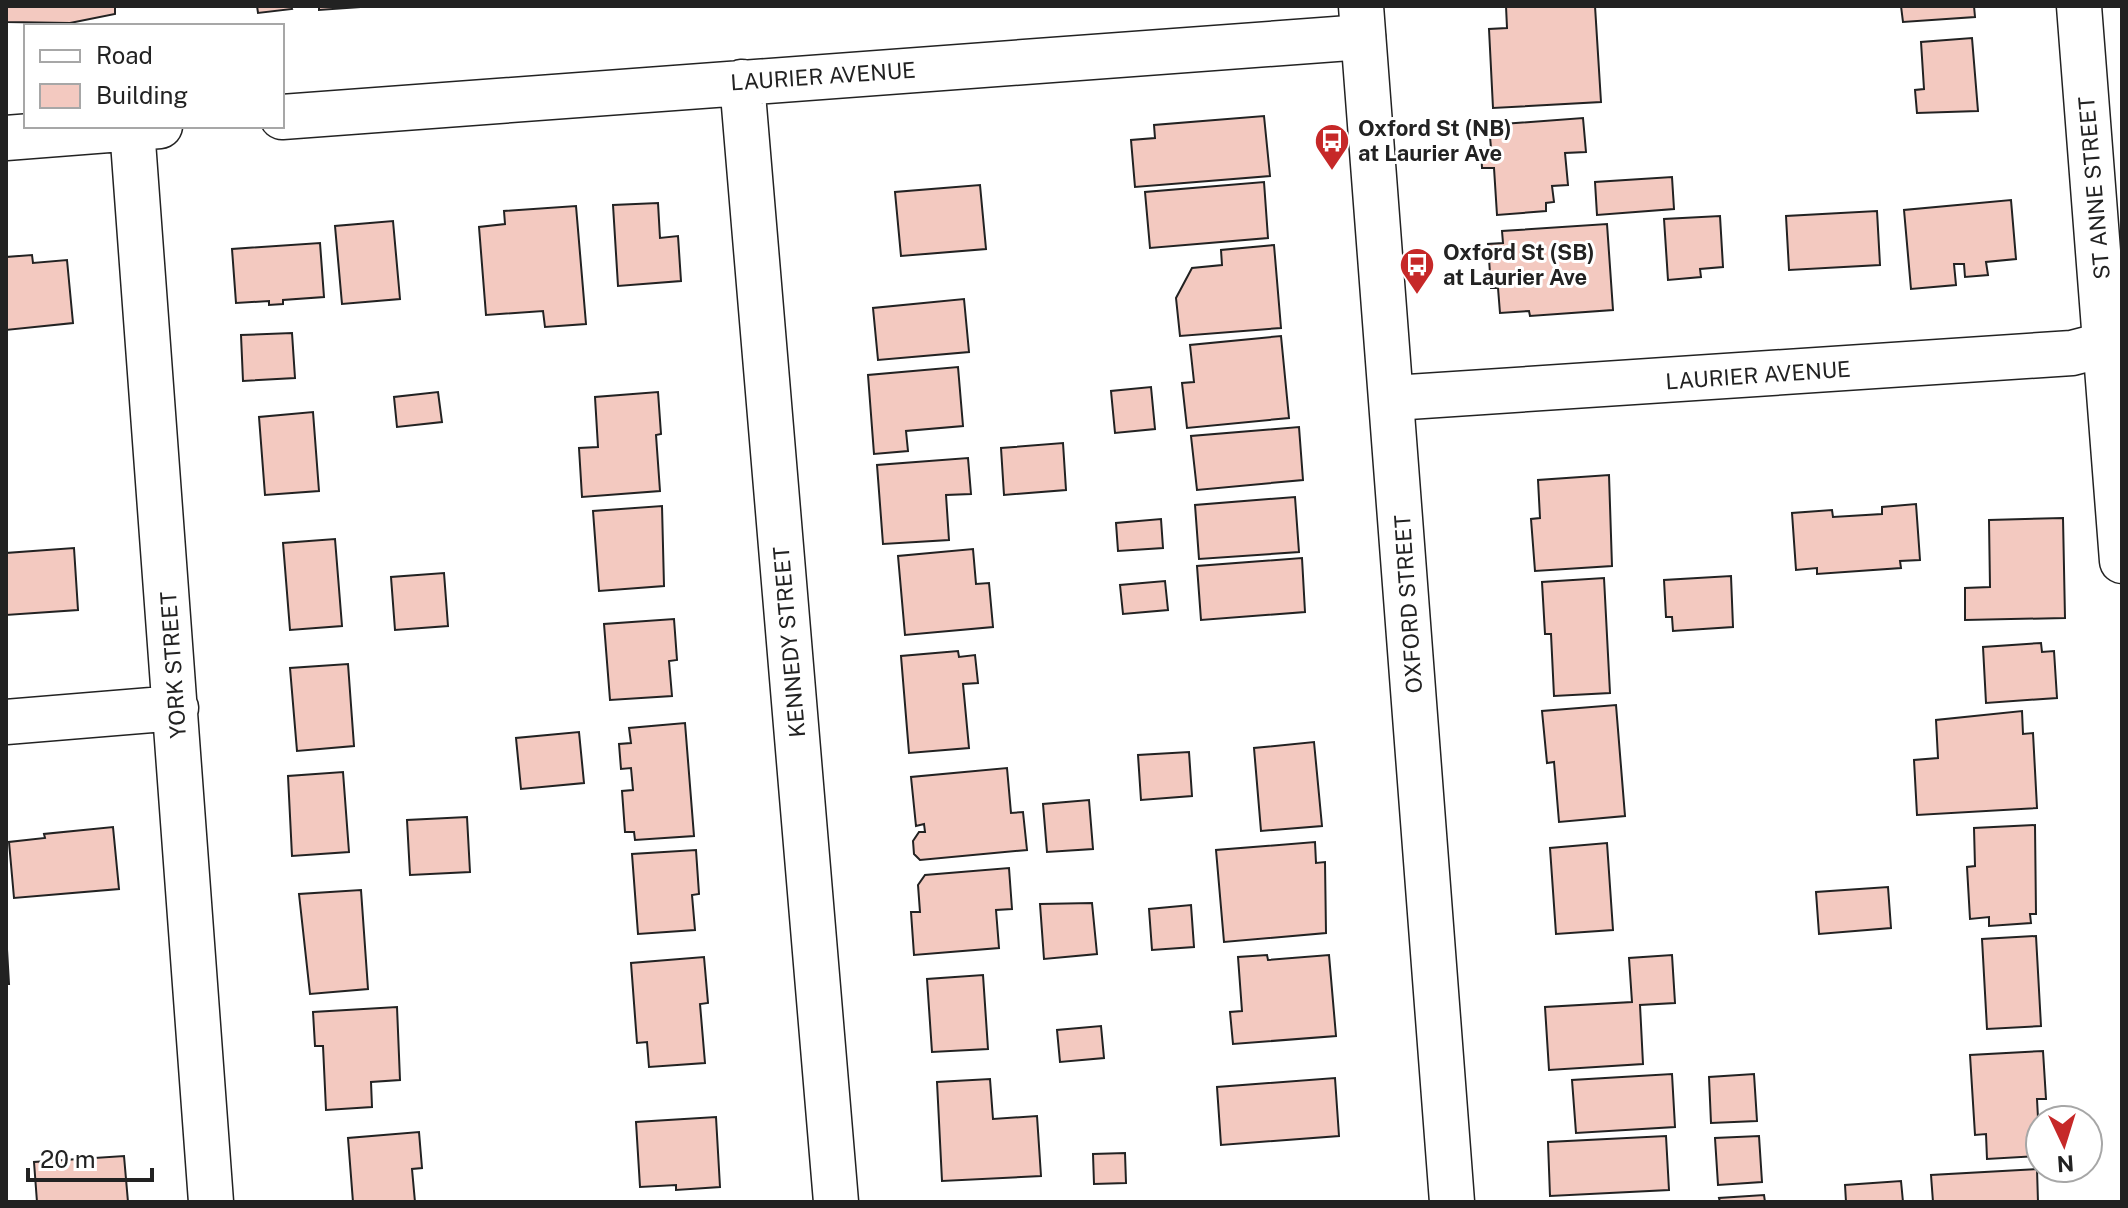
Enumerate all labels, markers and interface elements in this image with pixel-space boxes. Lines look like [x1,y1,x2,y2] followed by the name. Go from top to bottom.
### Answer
[24,24,284,128] legend
[96,41,153,69] text: Road
[729,57,917,95] street label: LAURIER AVENUE
[96,81,188,109] text: Building
[2073,95,2115,281] street label: ST ANNE STREET
[1358,115,1512,166] place label: Oxford St (NB) at Laurier Ave
[1313,122,1351,172] bus stop icon: Oxford St (NB) at Laurier Ave
[1443,239,1595,290] place label: Oxford St (SB) at Laurier Ave
[1398,246,1436,296] bus stop icon: Oxford St (SB) at Laurier Ave
[1664,356,1852,394] street label: LAURIER AVENUE
[1389,514,1427,694] street label: OXFORD STREET
[768,545,810,739] street label: KENNEDY STREET
[155,591,191,739] street label: YORK STREET
[2024,1104,2104,1184] north arrow
[28,1132,152,1182] scale bar
[40,1145,96,1173] text: 20 m
[2056,1150,2075,1178] text: N

